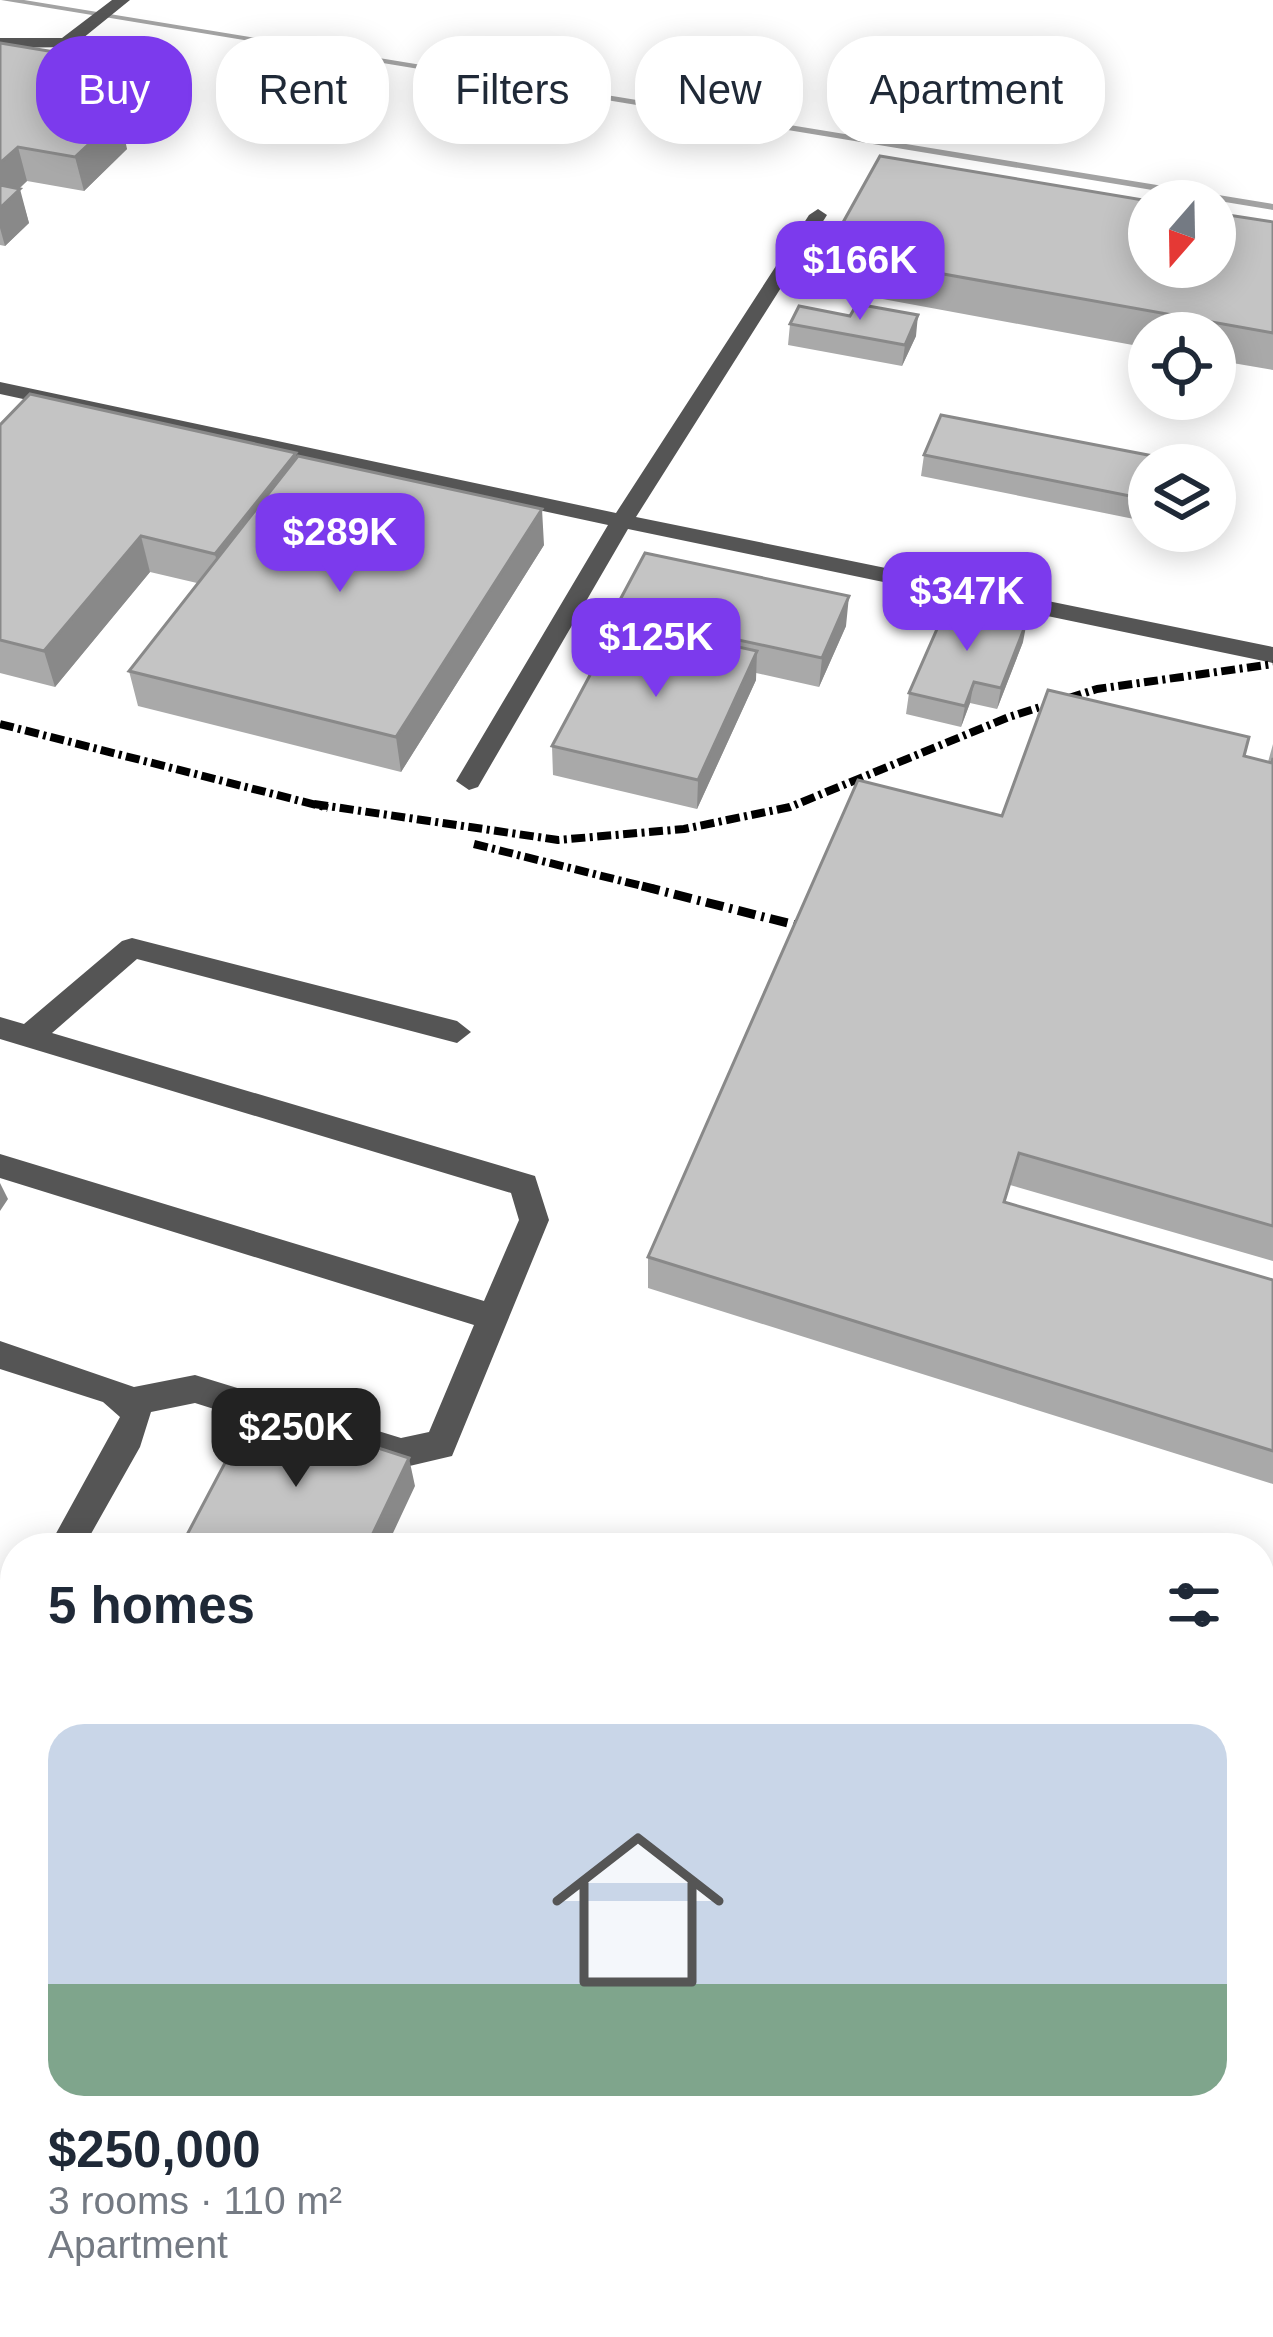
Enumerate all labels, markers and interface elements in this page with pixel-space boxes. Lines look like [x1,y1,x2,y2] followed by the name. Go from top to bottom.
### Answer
[36,36,192,144] chip: Buy
[216,36,389,144] chip: Rent
[413,36,611,144] chip: Filters
[635,36,803,144] chip: New
[827,36,1105,144] chip: Apartment
[1128,180,1236,288] north arrow
[1128,180,1236,552] map controls
[776,221,944,323] pin: $166K
[803,238,917,281] text: $166K
[1128,312,1236,420] button: locate
[1128,444,1236,552] button: layers
[256,493,424,595] pin: $289K
[283,510,397,553] text: $289K
[883,552,1051,654] pin: $347K
[910,569,1024,612] text: $347K
[572,598,740,700] pin: $125K
[599,615,713,658] text: $125K
[212,1388,380,1490] pin: $250K
[239,1405,353,1448] text: $250K
[1161,1572,1227,1638] icon: filters
[48,1577,255,1634] text: 5 homes
[530,1802,746,2018] icon: home
[48,2121,261,2178] text: $250,000
[48,2179,342,2222] text: 3 rooms · 110 m²
[48,2223,228,2266] text: Apartment

